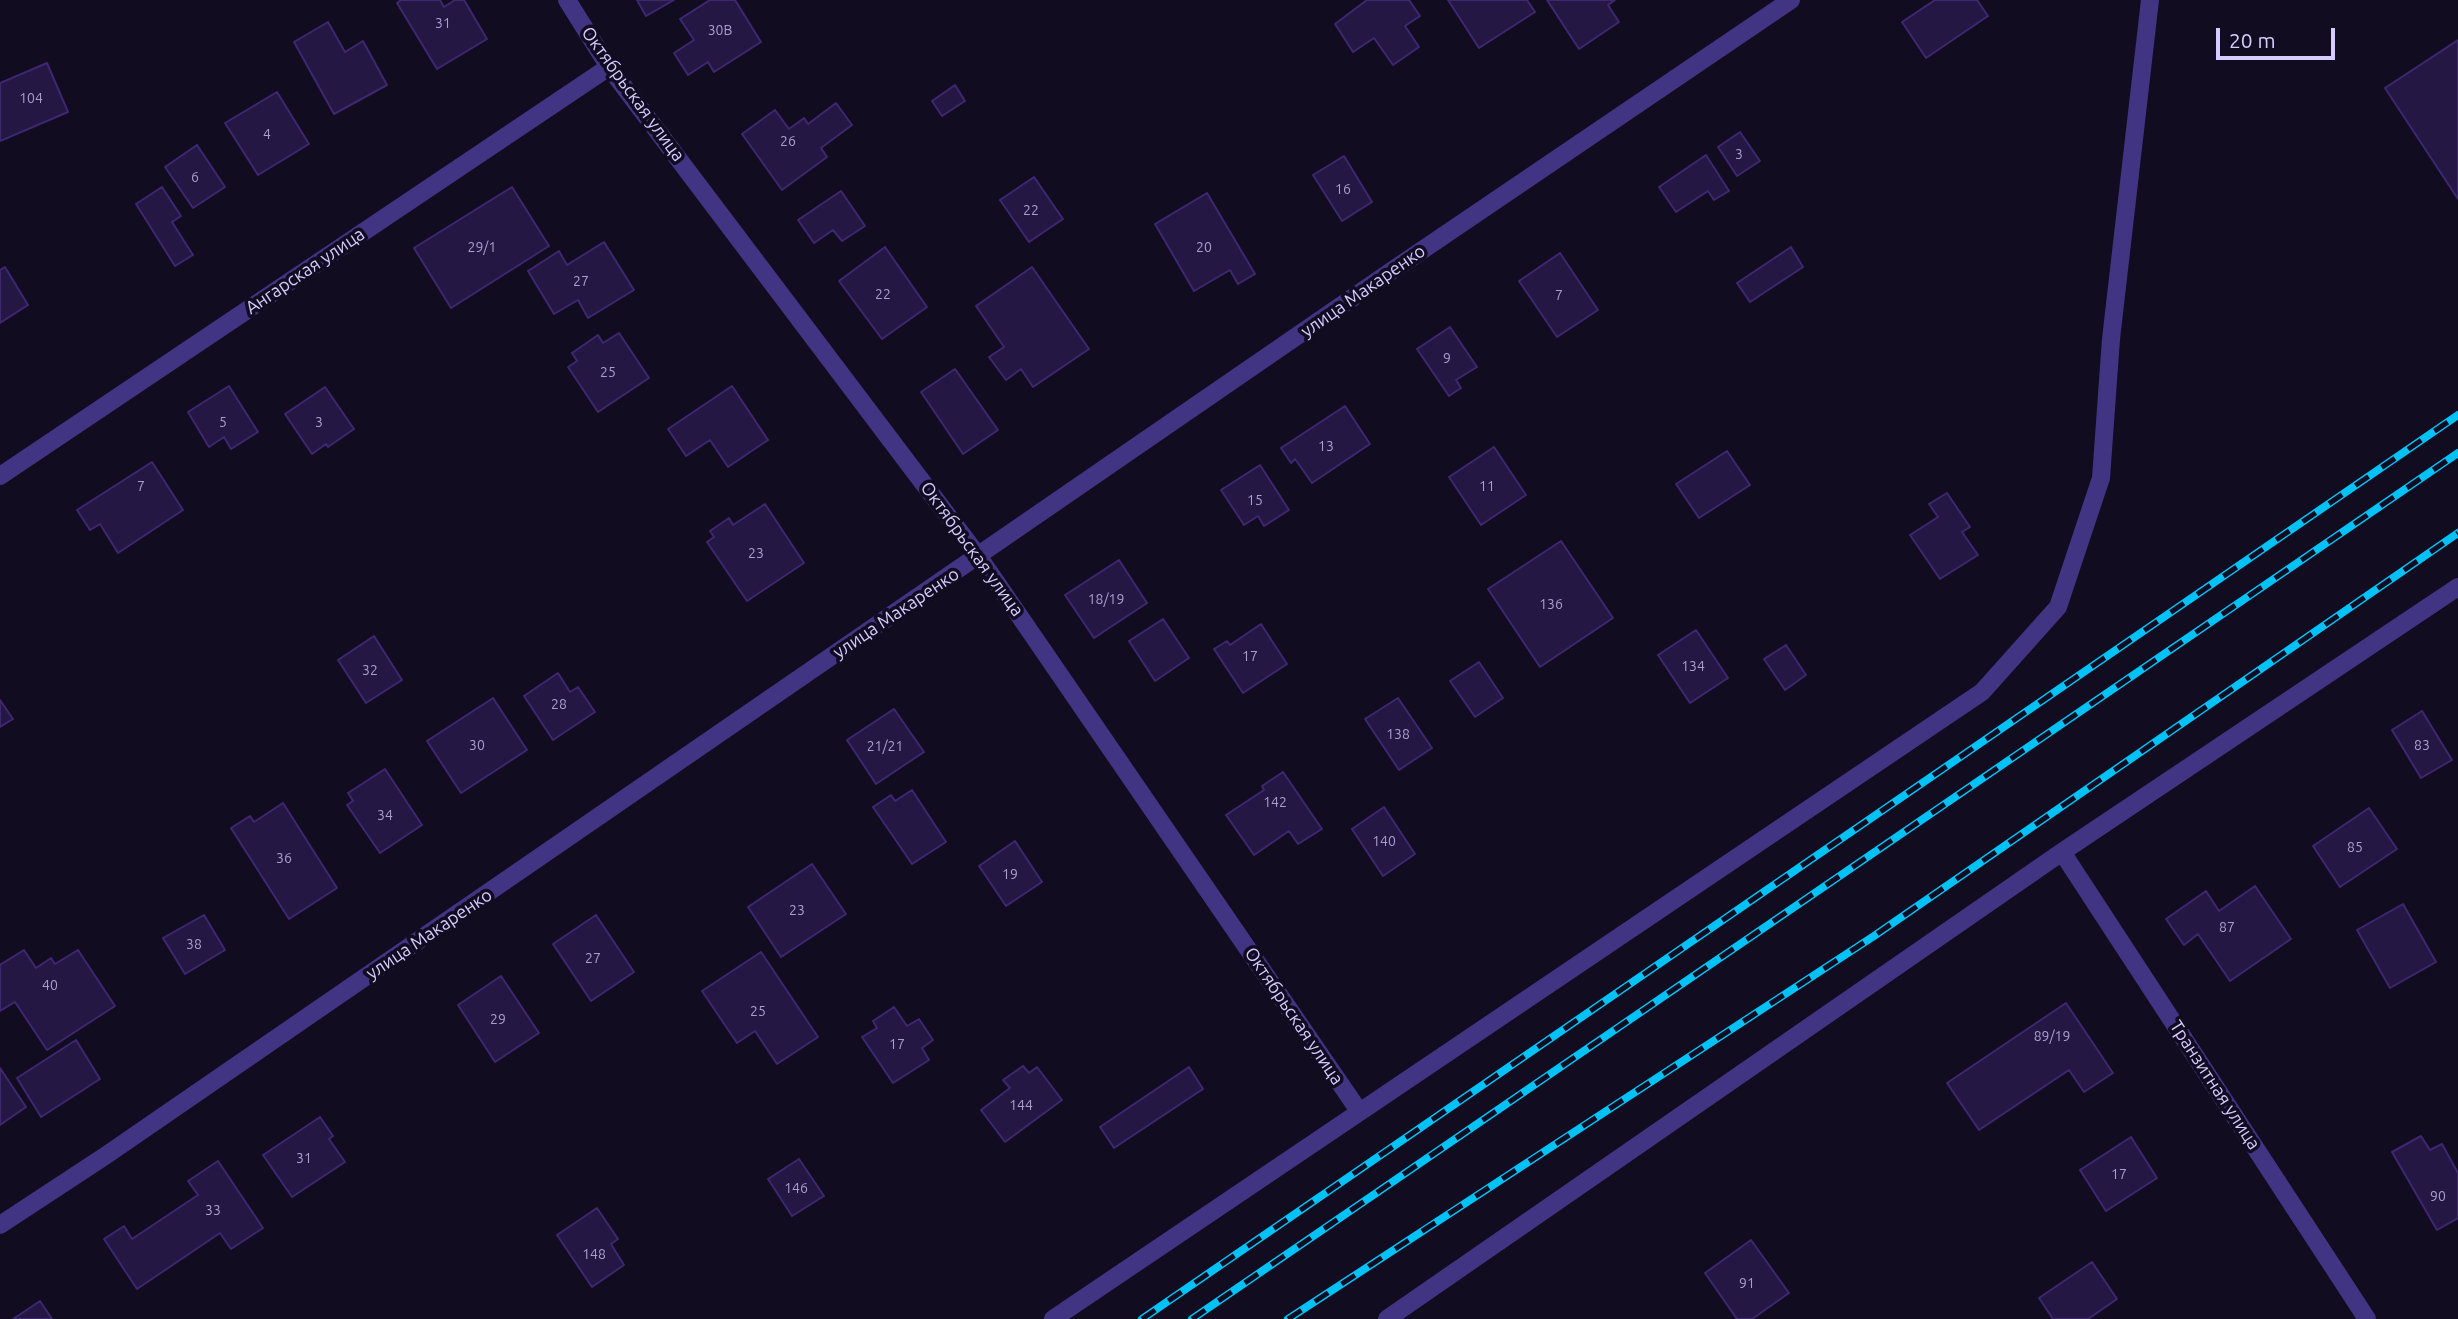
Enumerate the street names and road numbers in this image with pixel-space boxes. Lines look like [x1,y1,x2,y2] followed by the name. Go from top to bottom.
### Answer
[577,22,689,166] street label: Октябрьская улица
[241,223,369,319] street label: Ангарская улица
[1297,240,1429,342] street label: улица Макаренко
[916,477,1028,621] street label: Октябрьская улица
[829,563,963,663] street label: улица Макаренко
[362,884,496,984] street label: улица Макаренко
[1240,943,1348,1089] street label: Октябрьская улица
[2165,1016,2265,1154] street label: Транзитная улица

